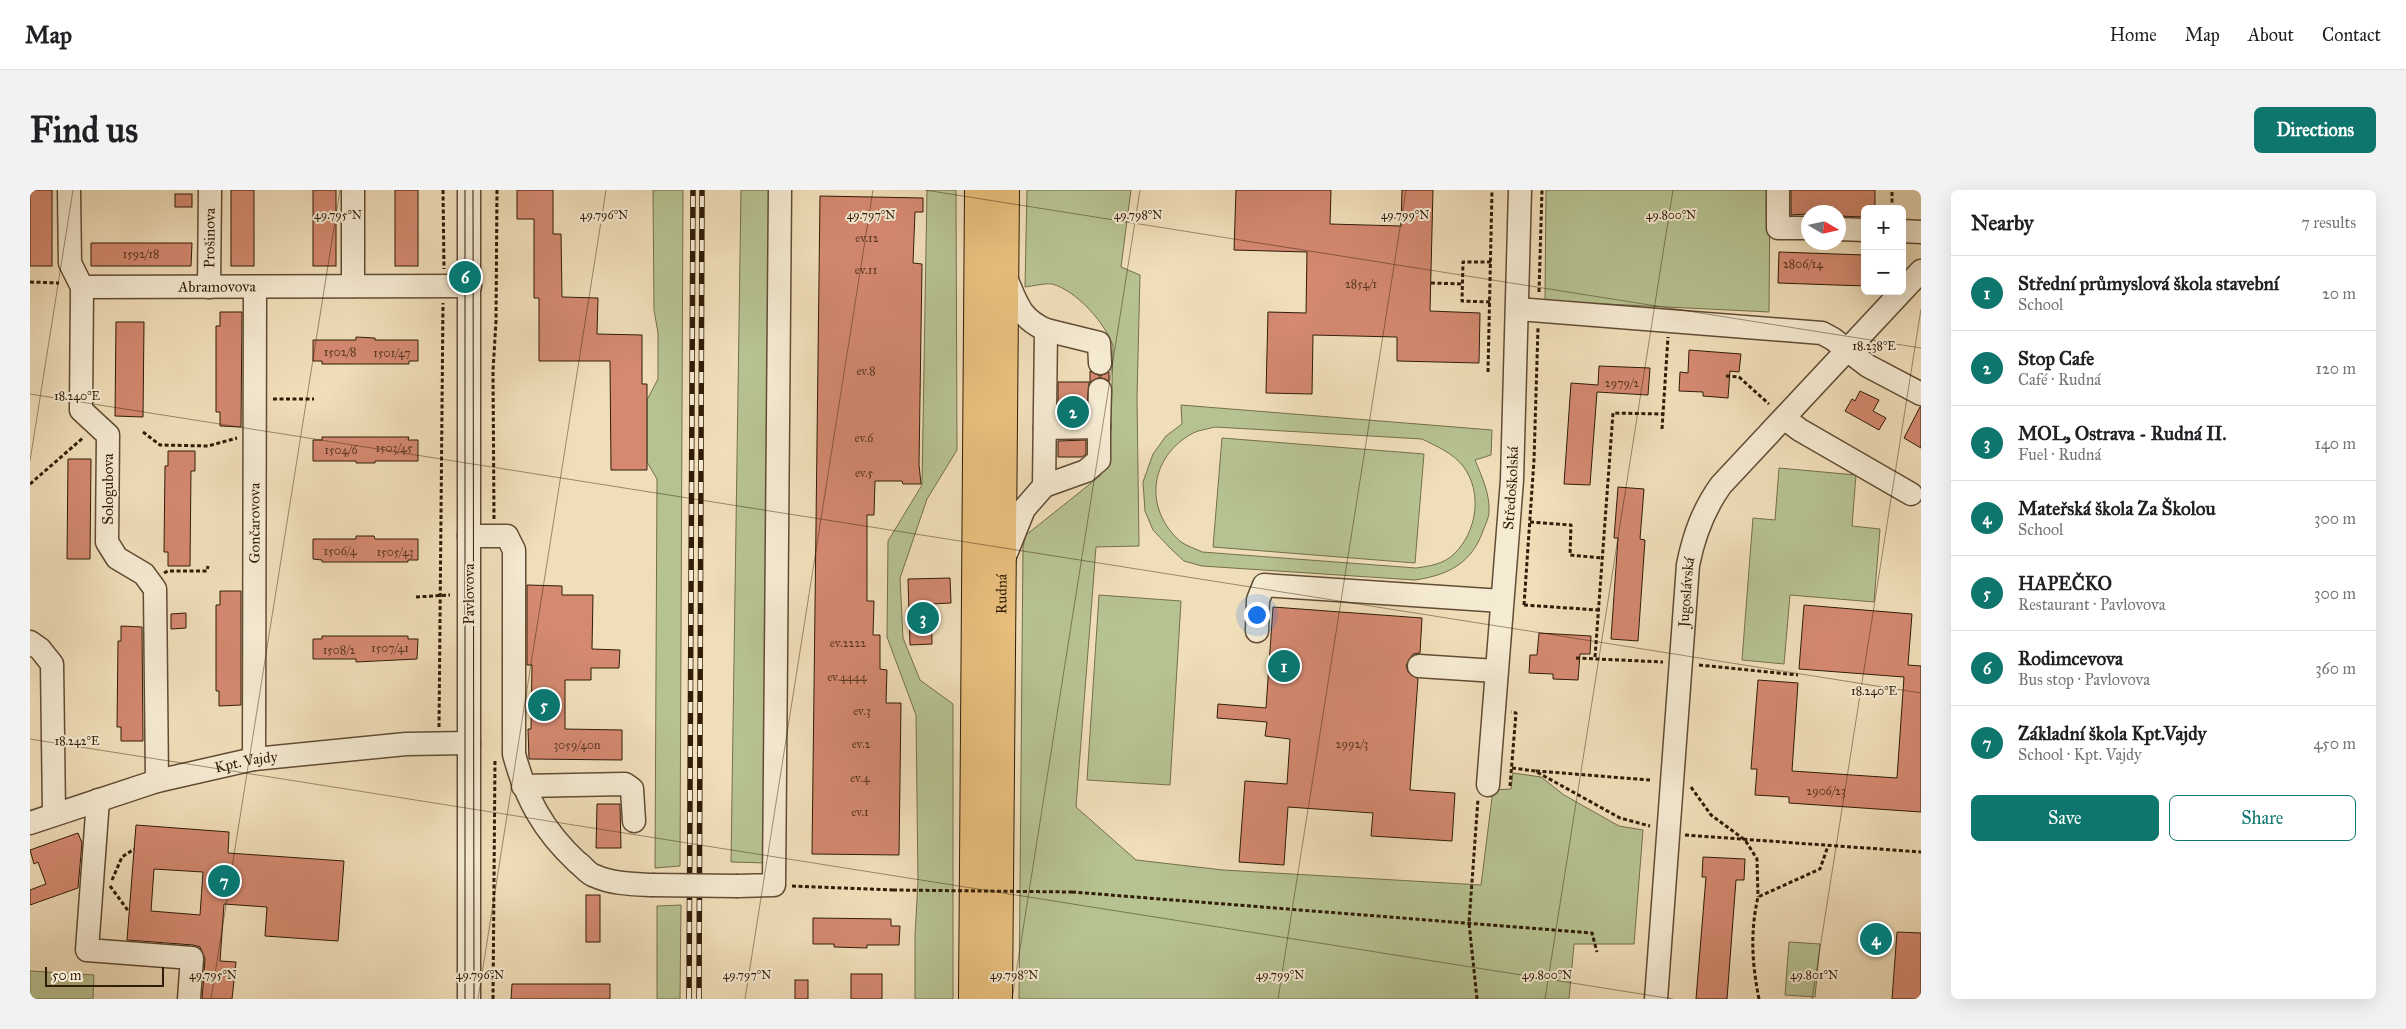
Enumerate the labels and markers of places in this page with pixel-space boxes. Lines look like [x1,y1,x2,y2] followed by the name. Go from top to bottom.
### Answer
[449,258,481,296] pin: 6
[1057,393,1089,431] pin: 2
[907,599,939,637] pin: 3
[1268,647,1300,685] pin: 1
[528,686,560,724] pin: 5
[208,862,240,900] pin: 7
[1860,920,1892,958] pin: 4

